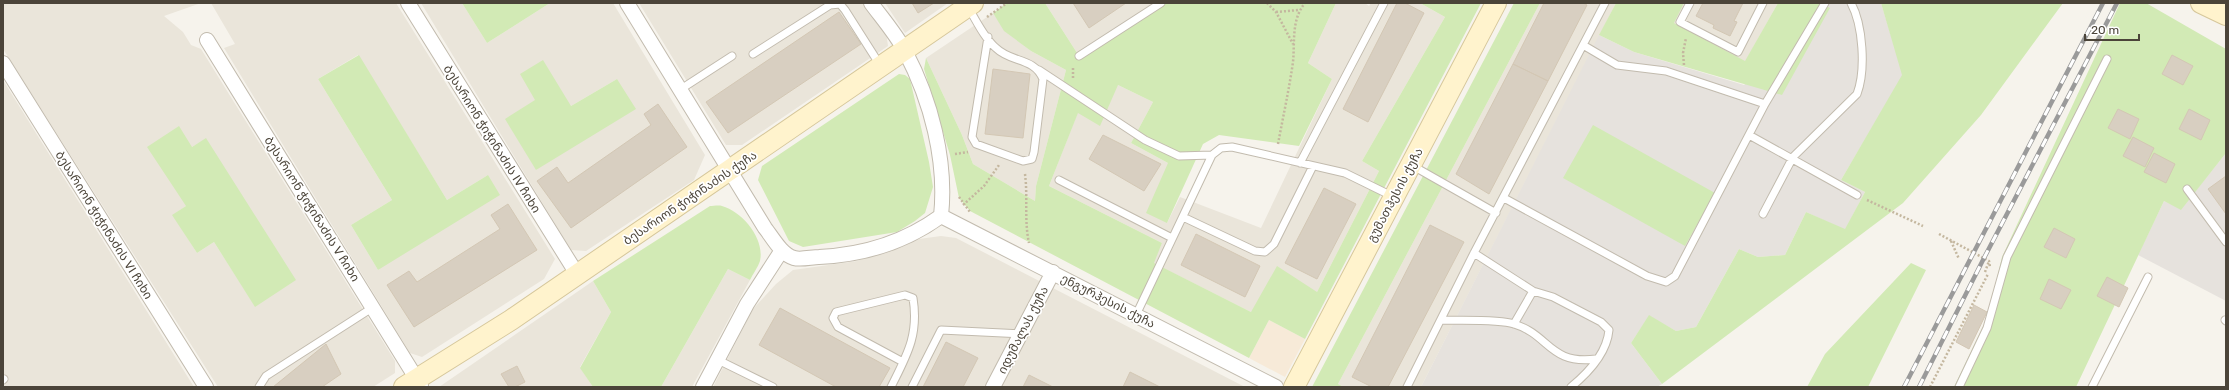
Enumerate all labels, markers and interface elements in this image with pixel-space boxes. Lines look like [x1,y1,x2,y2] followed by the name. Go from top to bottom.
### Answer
[2085,16,2139,42] scale bar
[2091,23,2119,37] text: 20 m
[441,62,544,216] street label: ბესარიონ ჭიჭინაძის IV ჩიხი
[261,134,363,284] street label: ბესარიონ ჭიჭინაძის V ჩიხი
[1364,145,1426,245] street label: გუმათჰესის ქუჩა
[52,148,156,302] street label: ბესარიონ ჭიჭინაძის VI ჩიხი
[621,148,759,248] street label: ბესარიონ ჭიჭინაძის ქუჩა
[1059,271,1157,331] street label: ენგურჰესის ქუჩა
[995,284,1052,377] street label: იდუმალას ქუჩა

